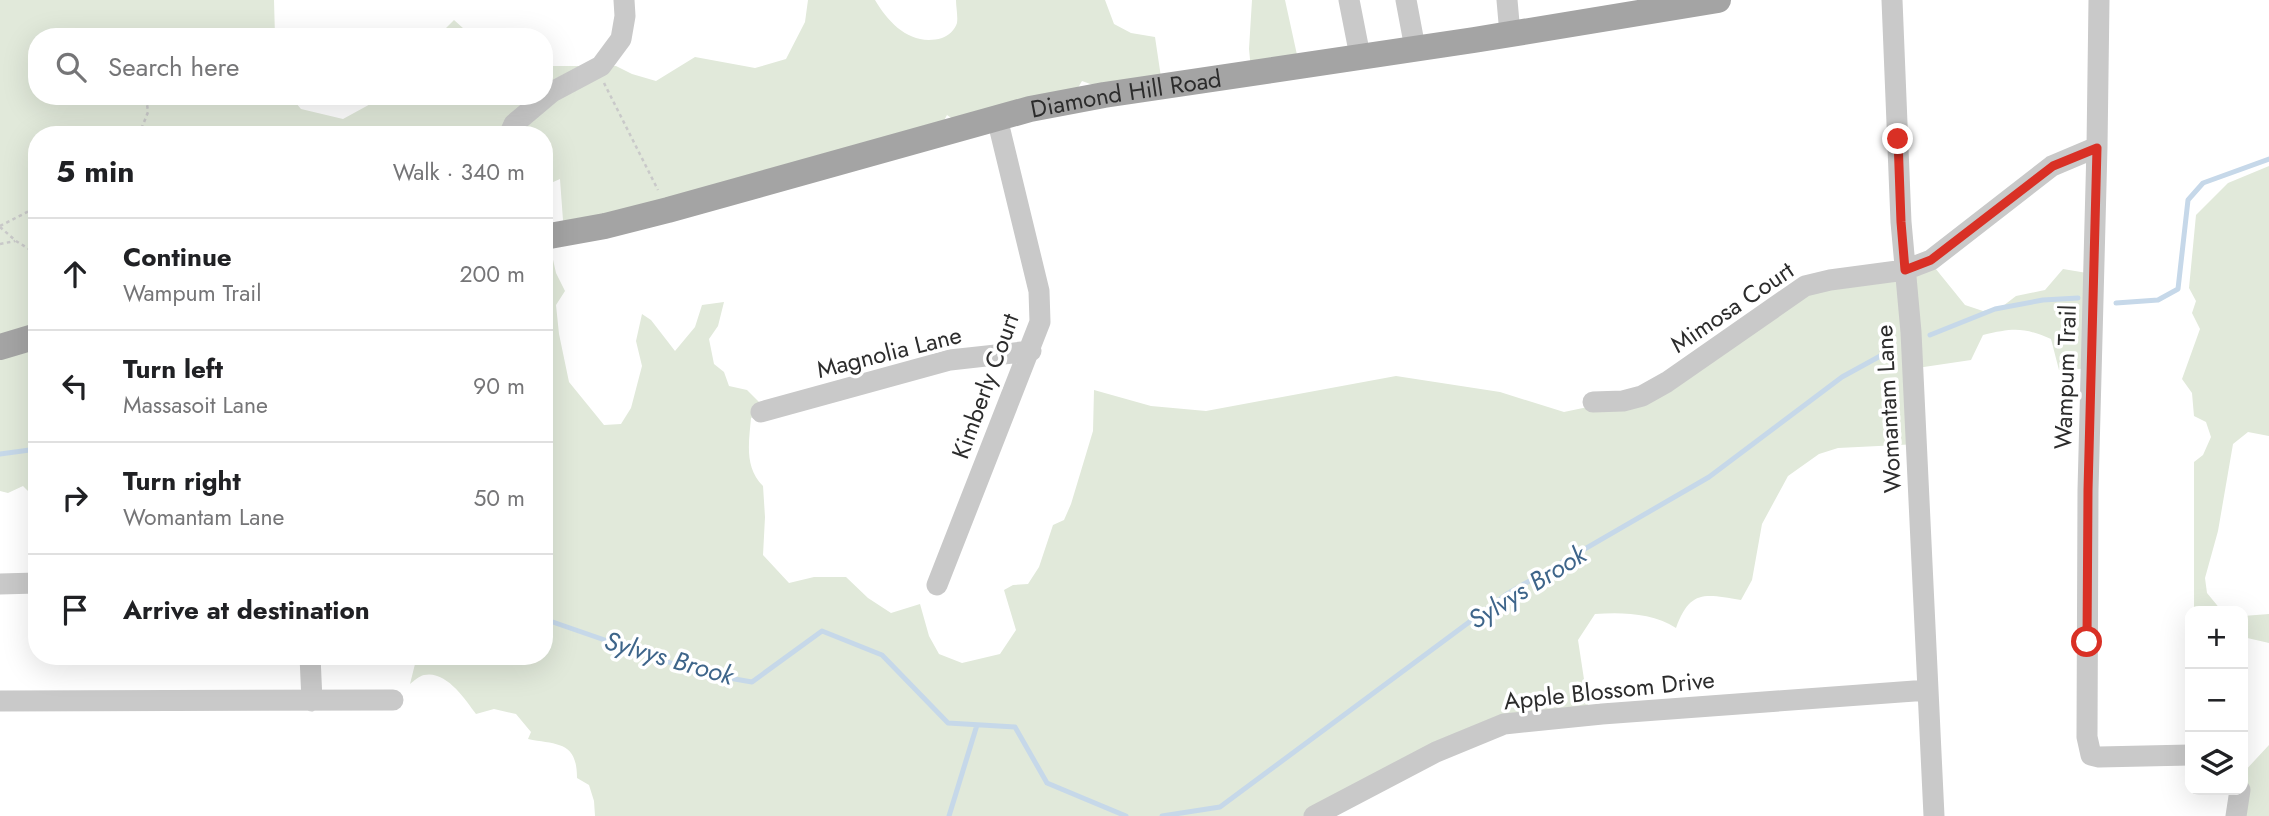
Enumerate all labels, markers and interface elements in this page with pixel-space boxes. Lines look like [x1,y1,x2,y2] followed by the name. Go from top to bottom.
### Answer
[28,28,553,105] search box
[52,48,90,86] icon: search
[108,48,240,86] text: Search here
[1027,60,1224,126] street label: Diamond Hill Road
[1882,123,1913,154] route end
[56,150,134,193] text: 5 min
[393,155,525,189] text: Walk · 340 m
[123,238,232,276] text: Continue
[1663,253,1801,361] street label: Mimosa Court
[56,255,94,293] icon: ahead
[459,257,525,291] text: 200 m
[123,276,262,310] text: Wampum Trail
[2045,304,2085,450] street label: Wampum Trail
[943,308,1028,464] street label: Kimberly Court
[813,317,965,387] street label: Magnolia Lane
[1866,324,1910,494] street label: Womantam Lane
[123,350,223,388] text: Turn left
[56,367,94,405] icon: left
[473,369,525,403] text: 90 m
[123,388,268,422] text: Massasoit Lane
[123,462,241,500] text: Turn right
[56,479,94,517] icon: right
[473,481,525,515] text: 50 m
[123,500,284,534] text: Womantam Lane
[1461,535,1595,638] water label: Sylvys Brook
[56,591,94,629] icon: arrive
[123,591,370,629] text: Arrive at destination
[2185,606,2248,795] map controls
[2185,606,2248,669] button: +
[600,621,740,695] water label: Sylvys Brook
[2071,626,2102,657] route start
[1502,662,1716,718] street label: Apple Blossom Drive
[2185,669,2248,732] button: −
[2185,732,2248,795] button: layers

